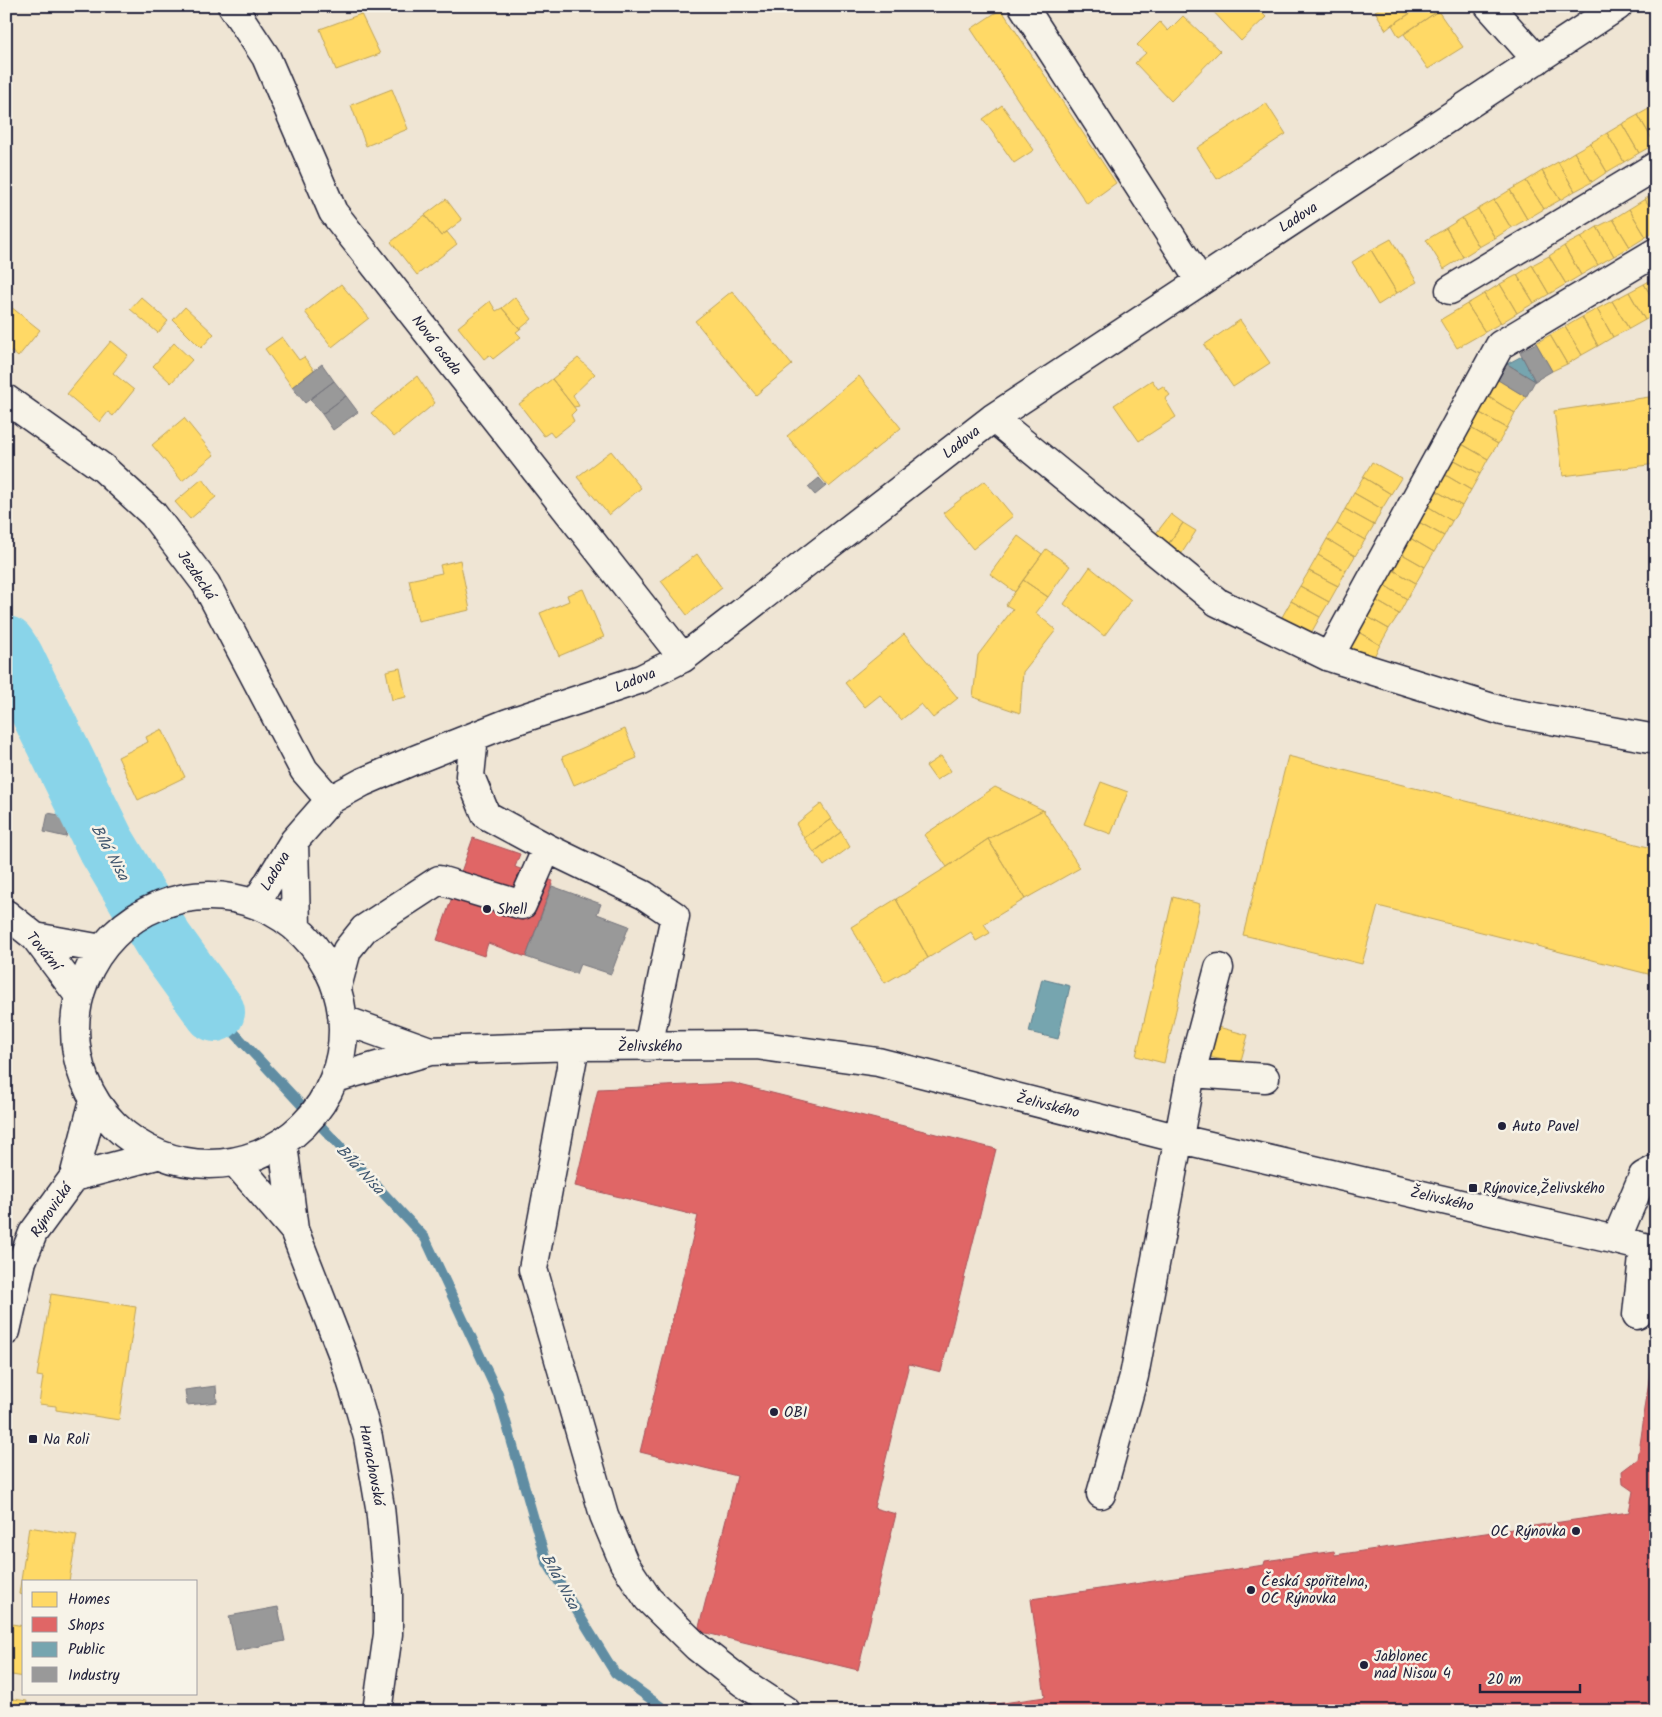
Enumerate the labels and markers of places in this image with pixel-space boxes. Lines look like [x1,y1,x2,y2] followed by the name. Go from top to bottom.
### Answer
[497,898,527,922] place label: Shell
[481,903,493,915] marker: Shell
[1512,1115,1579,1139] place label: Auto Pavel
[1496,1120,1508,1132] marker: Auto Pavel
[1483,1177,1605,1201] place label: Rýnovice,Želivského
[1467,1182,1479,1194] marker: Rýnovice,Želivského
[784,1401,808,1425] place label: OBI
[768,1406,780,1418] marker: OBI
[43,1428,90,1452] place label: Na Roli
[27,1433,39,1445] marker: Na Roli
[1491,1520,1566,1544] place label: OC Rýnovka
[1570,1525,1582,1537] marker: OC Rýnovka
[1261,1570,1368,1611] place label: Česká spořitelna, OC Rýnovka
[1245,1584,1257,1596] marker: Česká spořitelna, OC Rýnovka
[1374,1645,1451,1686] place label: Jablonec nad Nisou 4
[1358,1659,1370,1671] marker: Jablonec nad Nisou 4

